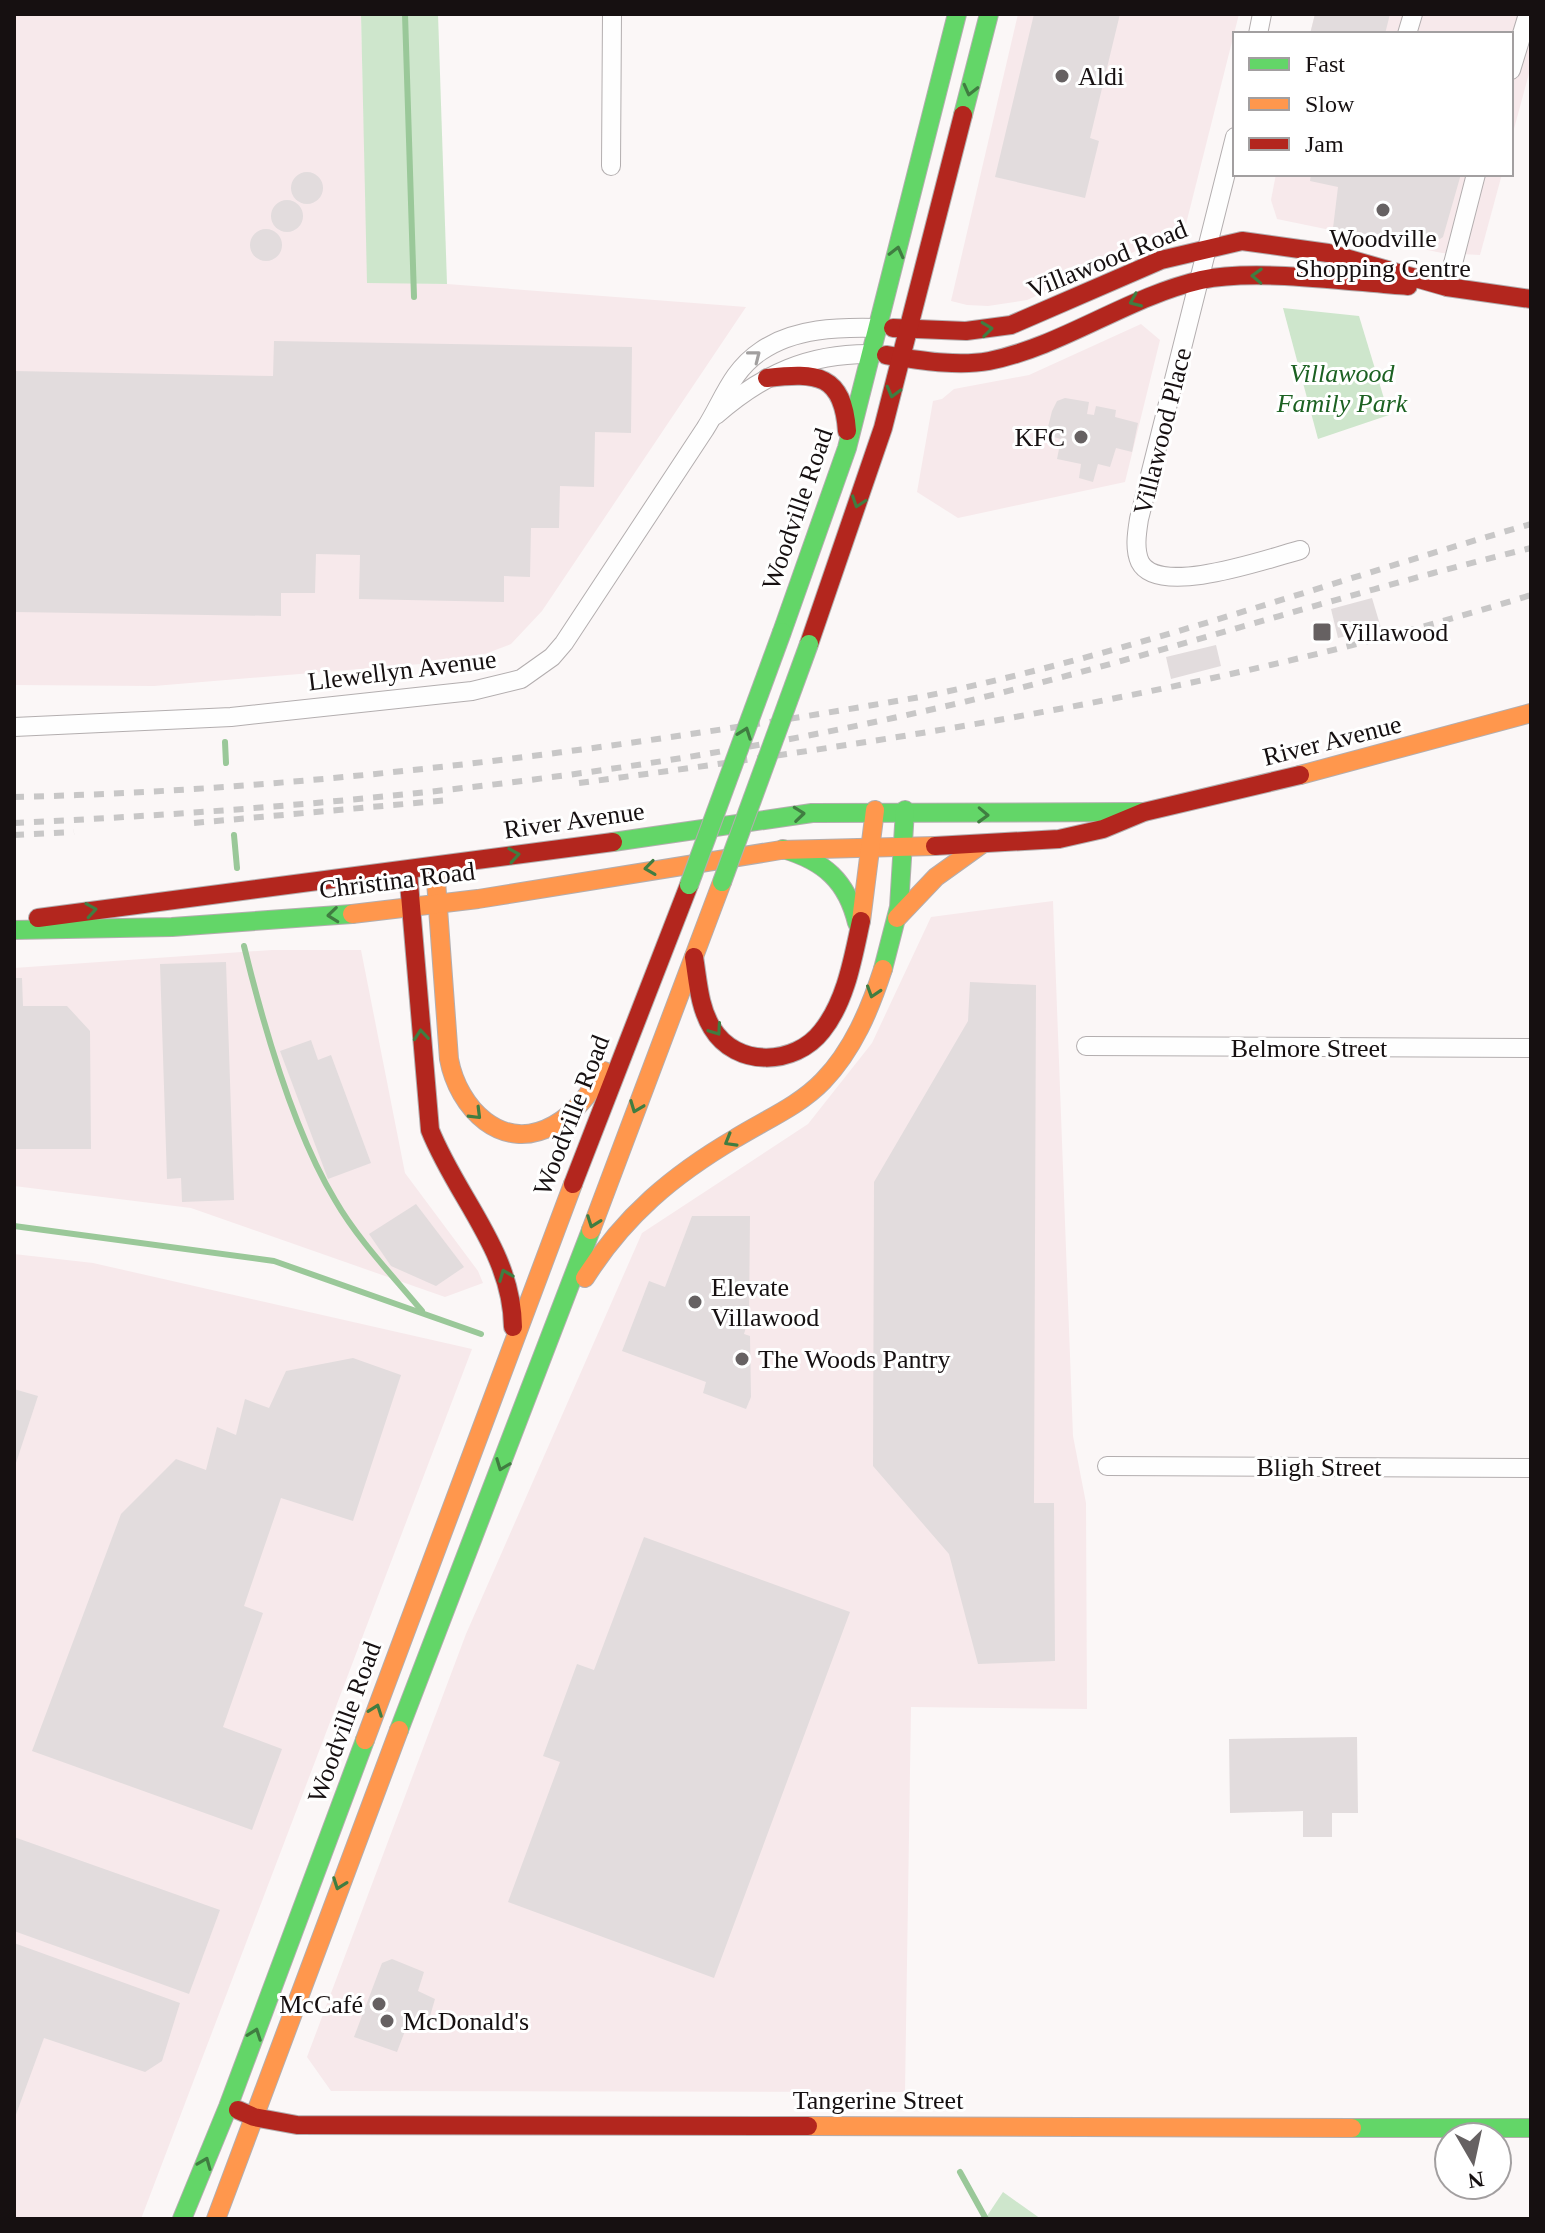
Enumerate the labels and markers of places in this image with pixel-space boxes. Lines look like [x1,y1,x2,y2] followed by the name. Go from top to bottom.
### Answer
[1078,62,1124,91] place label: Aldi
[1053,67,1071,85] marker: Aldi
[1374,201,1392,219] marker: Woodville Shopping Centre
[1295,224,1471,283] place label: Woodville Shopping Centre
[1014,423,1065,452] place label: KFC
[1072,428,1090,446] marker: KFC
[1340,618,1448,647] place label: Villawood
[1311,621,1333,643] marker: Villawood
[711,1273,819,1332] place label: Elevate Villawood
[686,1293,704,1311] marker: Elevate Villawood
[758,1345,950,1374] place label: The Woods Pantry
[733,1350,751,1368] marker: The Woods Pantry
[279,1990,363,2019] place label: McCafé
[370,1995,388,2013] marker: McCafé
[403,2007,529,2036] place label: McDonald's
[378,2012,396,2030] marker: McDonald's

